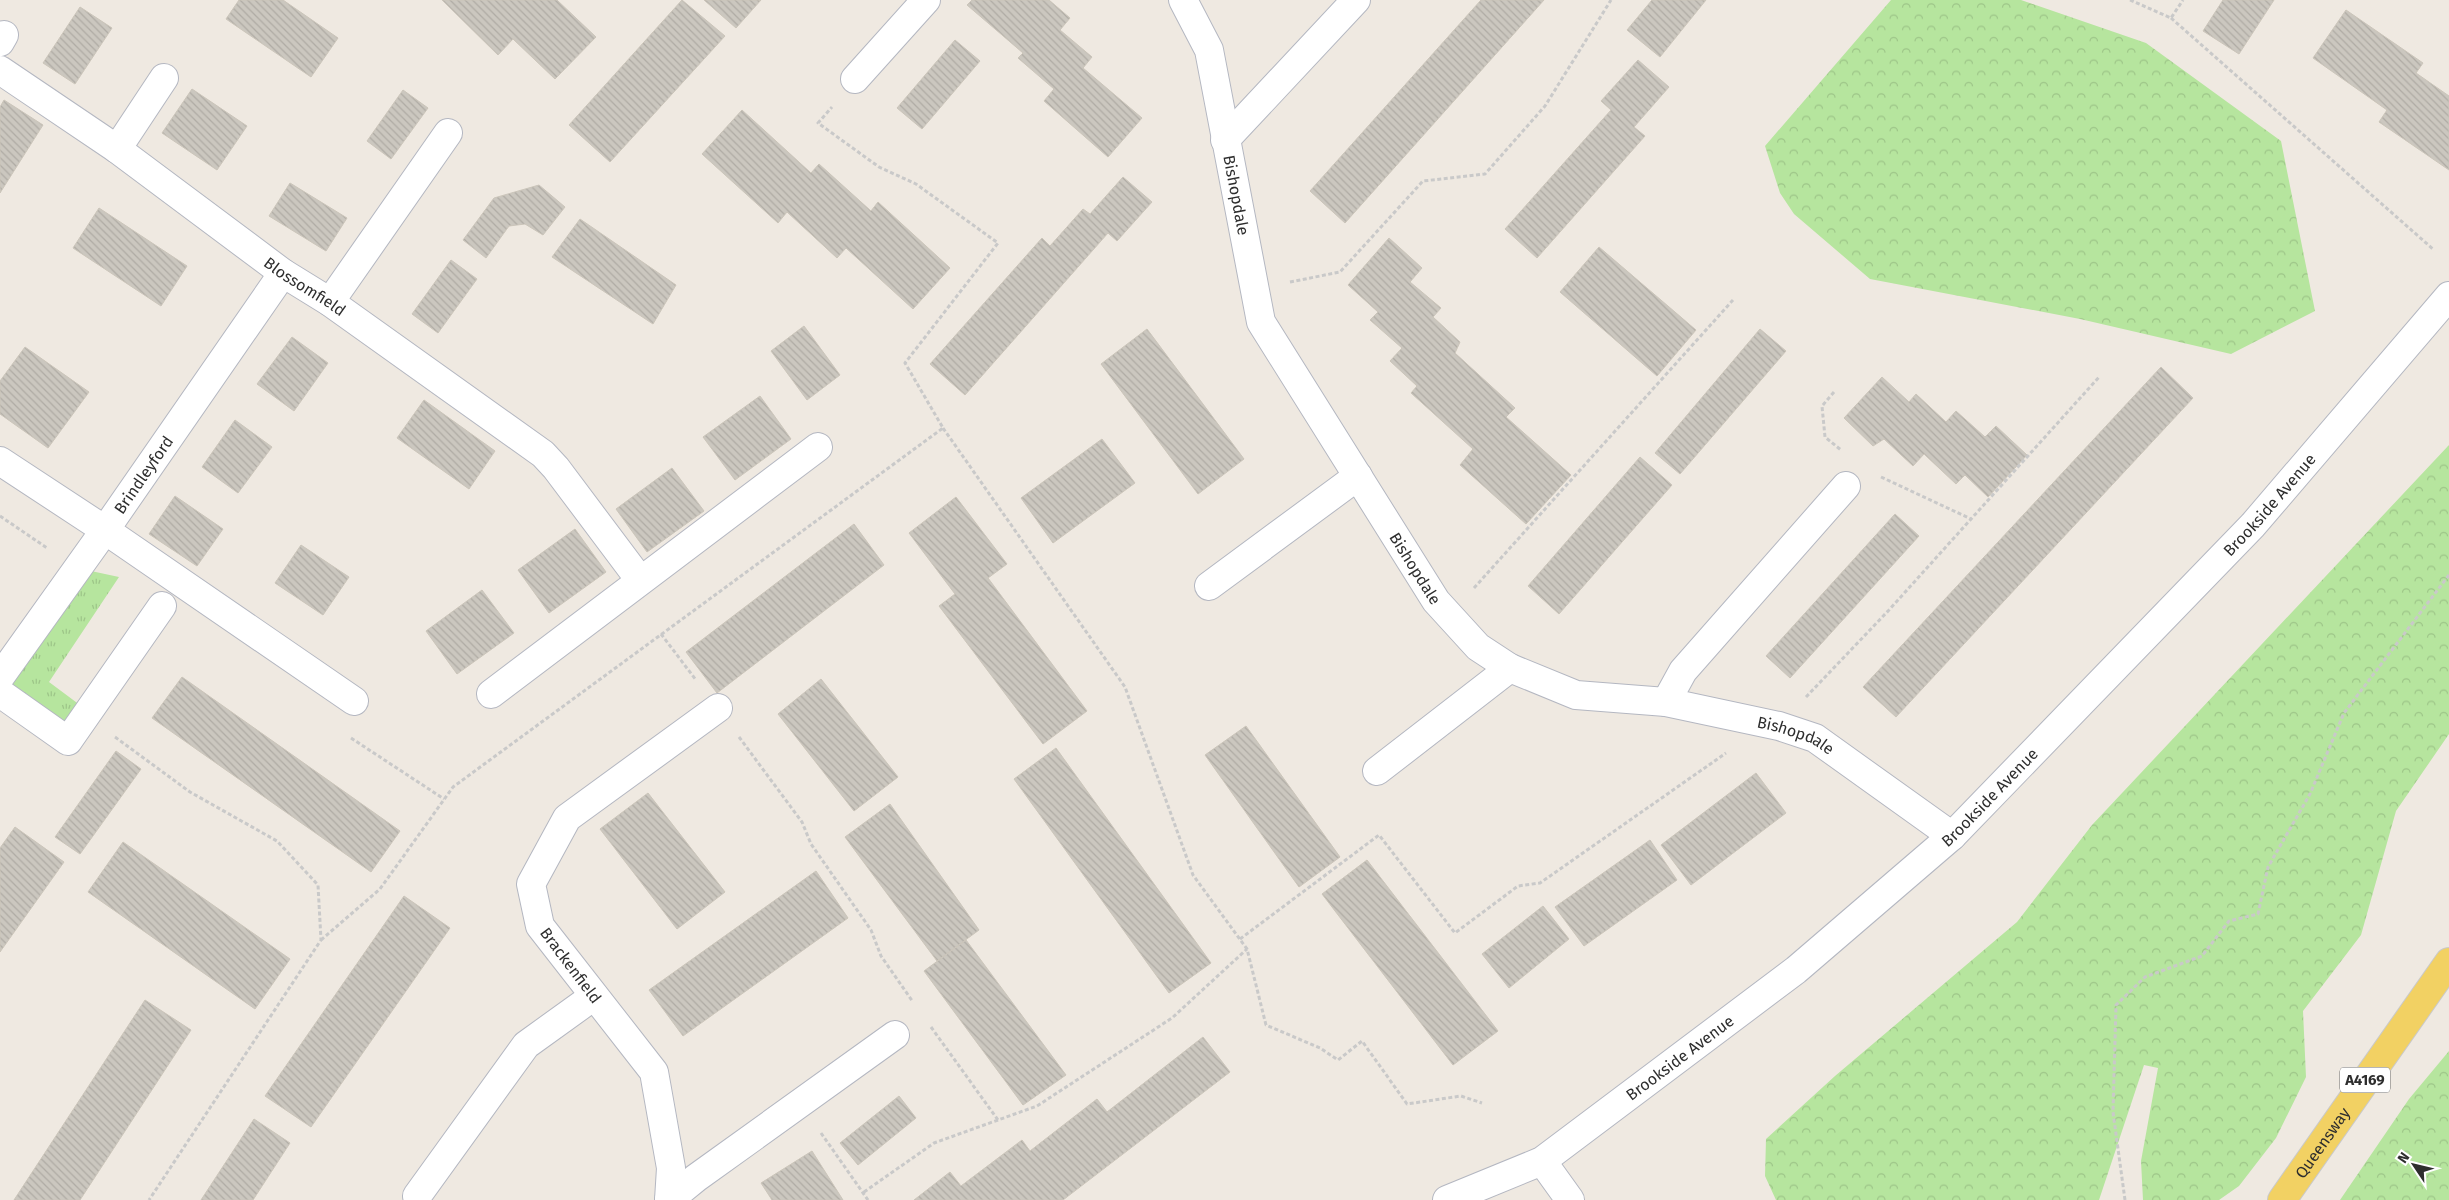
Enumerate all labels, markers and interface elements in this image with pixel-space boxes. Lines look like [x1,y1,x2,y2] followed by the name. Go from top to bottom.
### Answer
[1219,153,1253,237] street label: Bishopdale
[260,253,349,320] street label: Blossomfield
[110,432,177,517] street label: Brindleyford
[2219,450,2320,560] street label: Brookside Avenue
[1385,529,1445,608] street label: Bishopdale
[1755,713,1838,759] street label: Bishopdale
[1938,744,2042,851] street label: Brookside Avenue
[536,924,605,1007] street label: Brackenfield
[1622,1011,1738,1105] street label: Brookside Avenue
[2340,1068,2390,1092] road number: A4169
[2291,1104,2354,1182] street label: Queensway
[2389,1140,2439,1190] north arrow
[2394,1149,2413,1167] text: N

